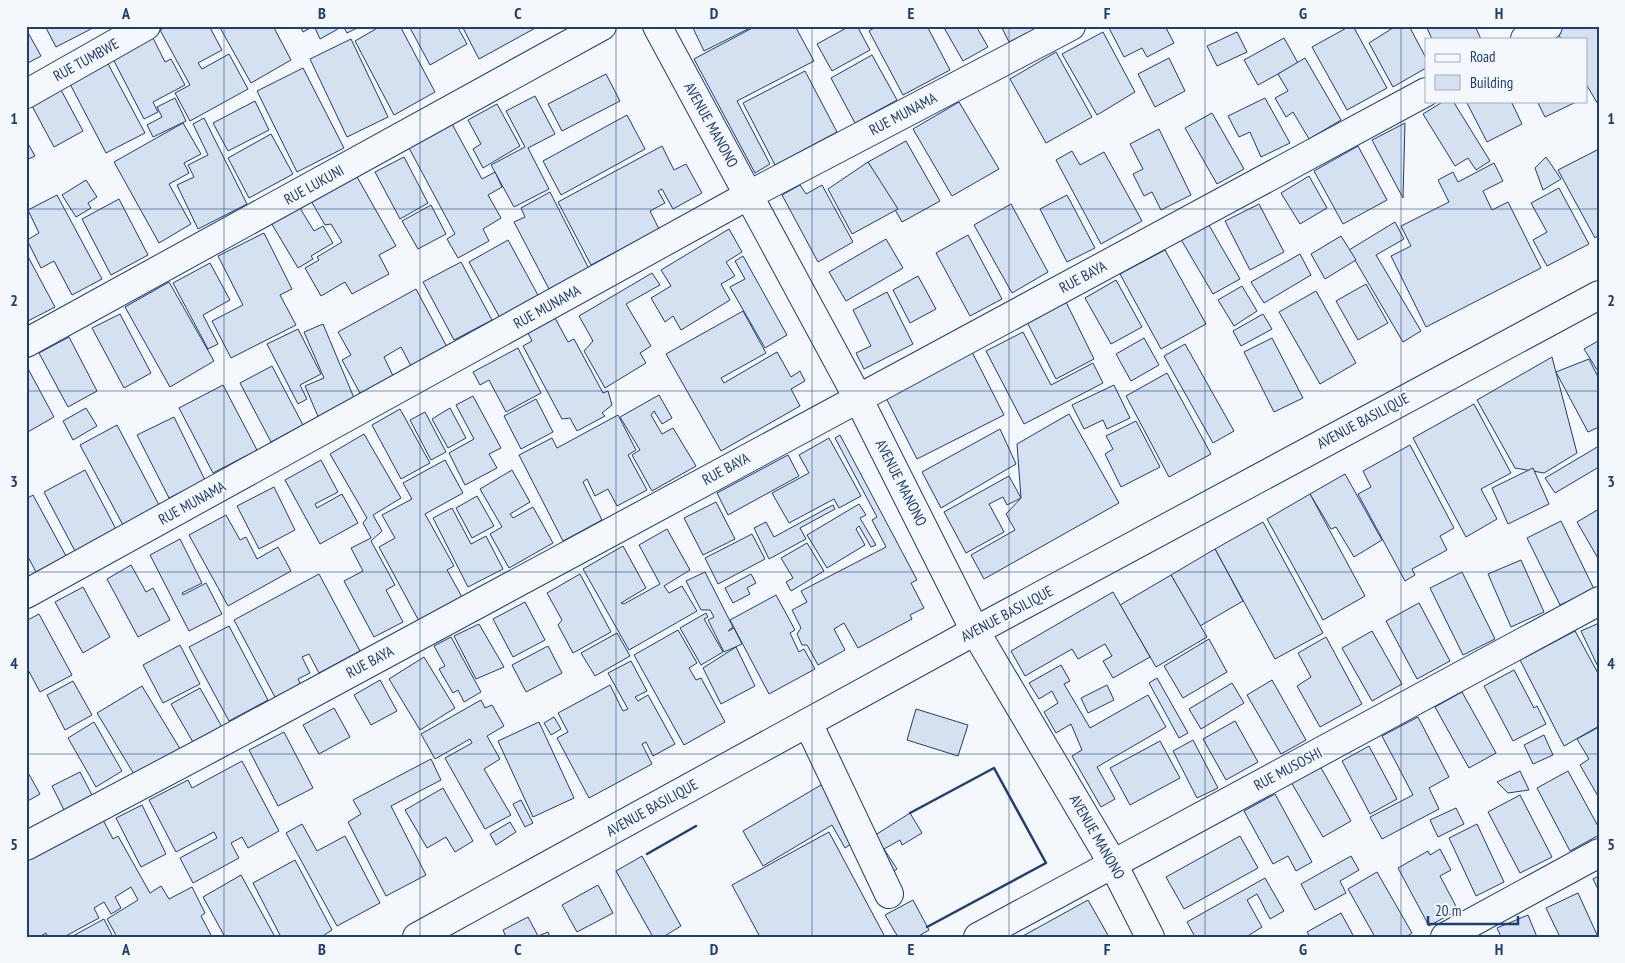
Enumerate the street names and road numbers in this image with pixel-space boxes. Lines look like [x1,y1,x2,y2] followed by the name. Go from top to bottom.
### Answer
[50,34,122,85] street label: RUE TUMBWE
[680,79,743,171] street label: AVENUE MANONO
[866,87,941,139] street label: RUE MUNAMA
[281,160,347,209] street label: RUE LUKUNI
[1056,256,1111,297] street label: RUE BAYA
[510,280,584,333] street label: RUE MUNAMA
[1313,388,1412,453] street label: AVENUE BASILIQUE
[871,436,931,529] street label: AVENUE MANONO
[699,448,754,489] street label: RUE BAYA
[155,476,229,529] street label: RUE MUNAMA
[957,581,1056,646] street label: AVENUE BASILIQUE
[343,641,398,682] street label: RUE BAYA
[1250,743,1325,794] street label: RUE MUSOSHI
[603,775,701,841] street label: AVENUE BASILIQUE
[1066,791,1129,882] street label: AVENUE MANONO

